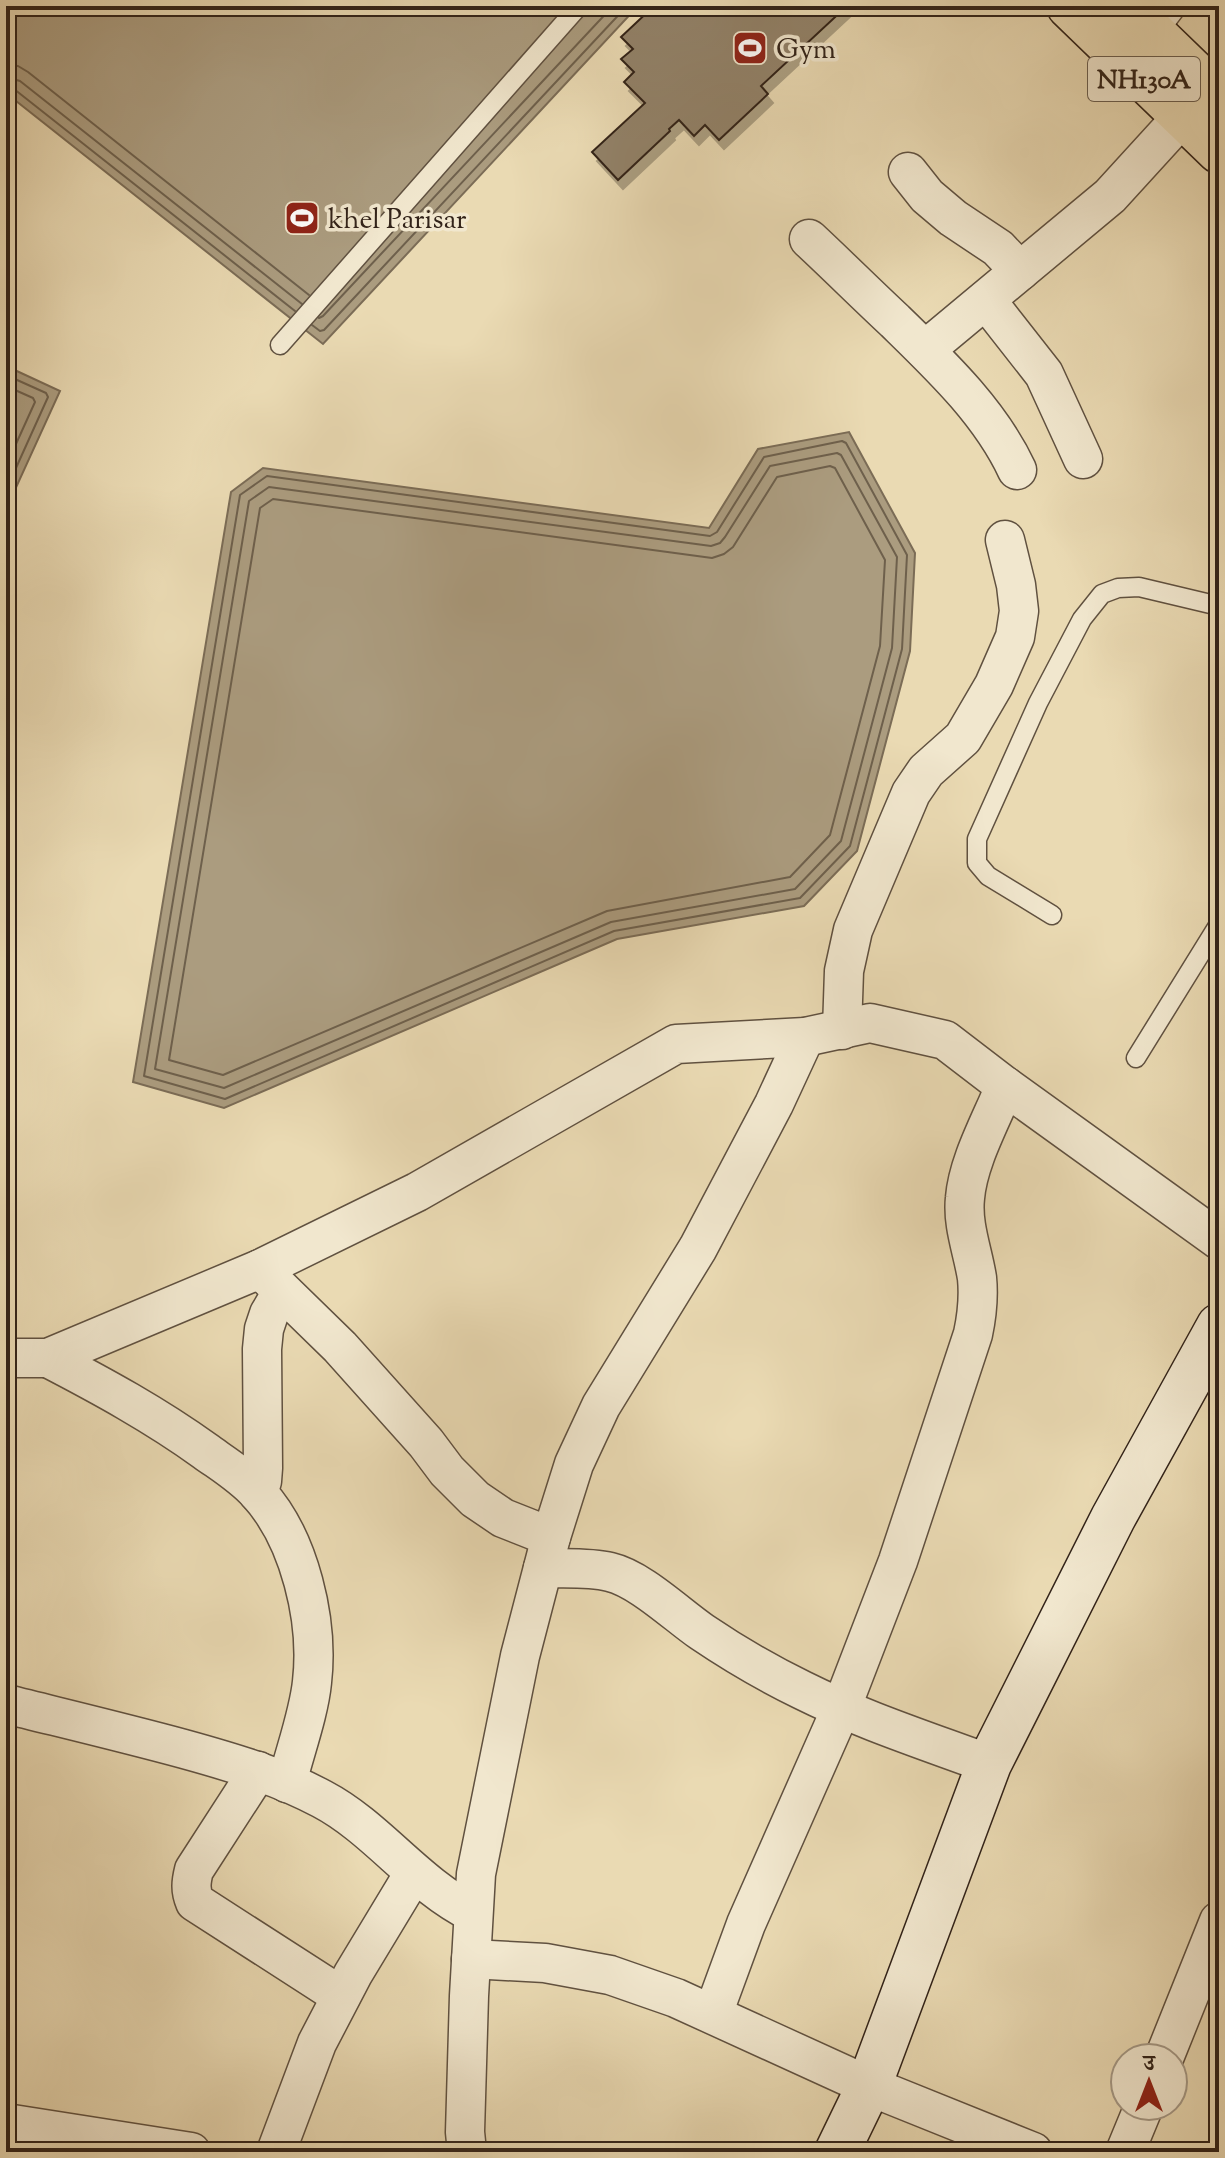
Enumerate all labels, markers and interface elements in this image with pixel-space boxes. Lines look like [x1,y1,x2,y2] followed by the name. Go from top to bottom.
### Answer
[731,29,769,67] sports icon: Gym
[776,31,836,71] place label: Gym
[1088,57,1200,101] road number: NH130A
[283,199,321,237] sports icon: khel Parisar
[328,201,467,241] place label: khel Parisar
[1109,2042,1189,2122] north arrow
[1141,2049,1156,2081] text: उ

